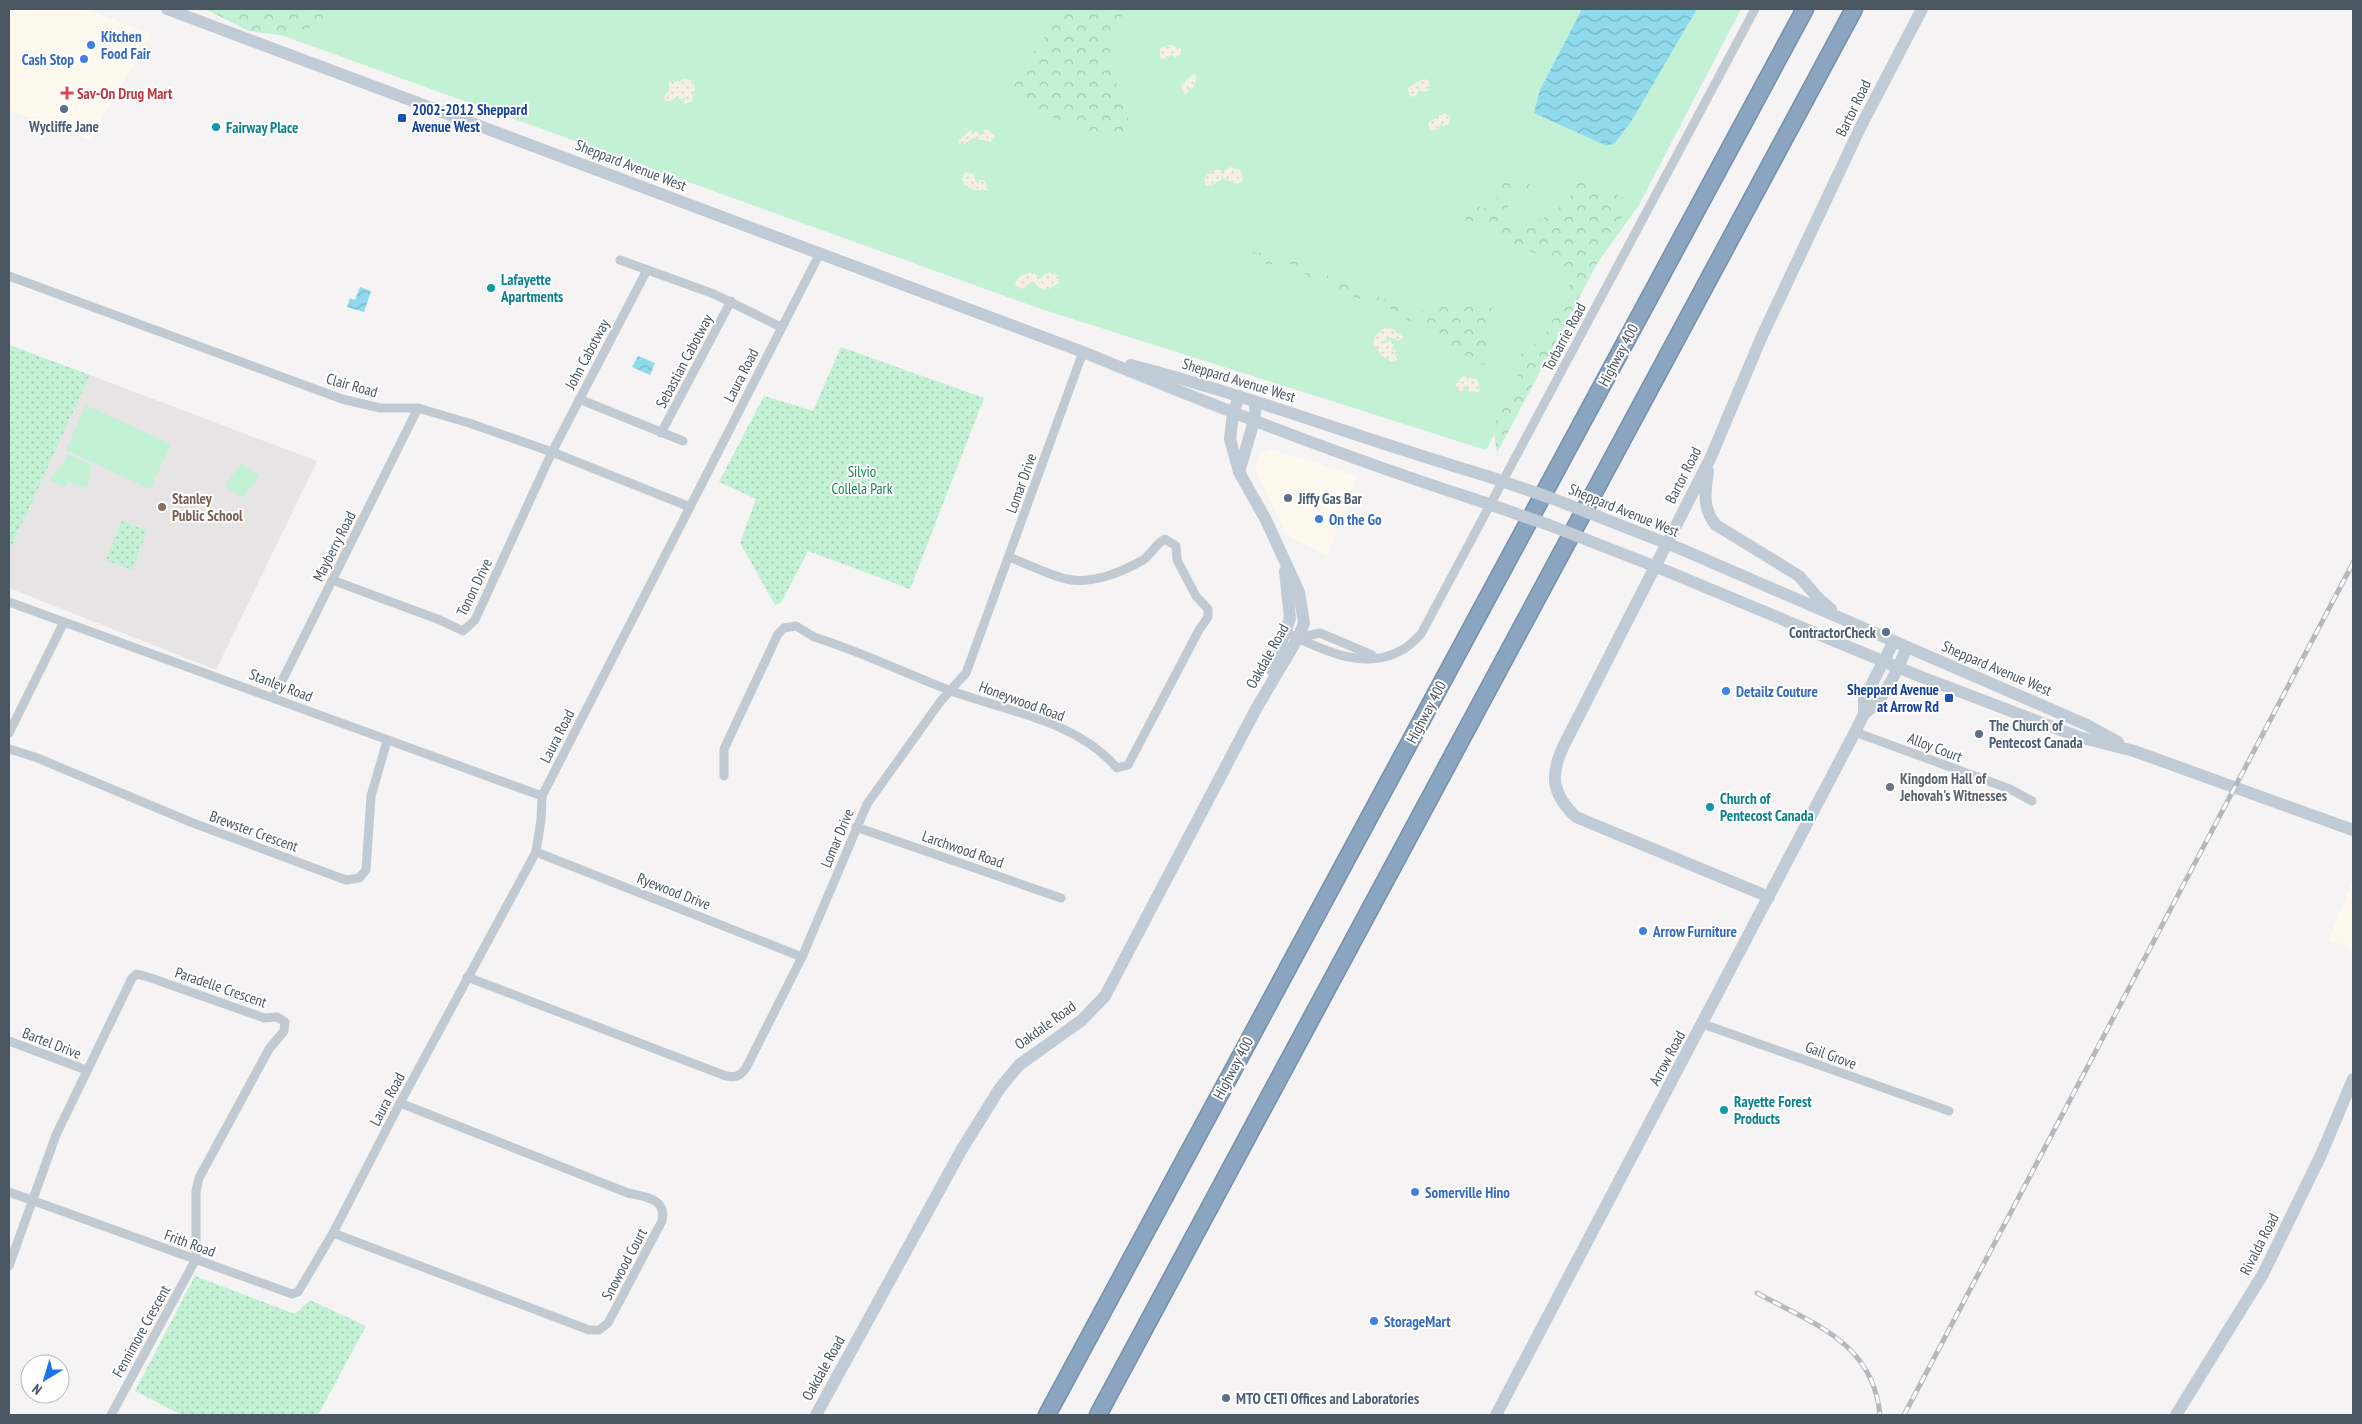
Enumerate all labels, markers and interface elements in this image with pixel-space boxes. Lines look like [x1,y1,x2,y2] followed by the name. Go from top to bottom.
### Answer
[101,27,151,63] place label: Kitchen Food Fair
[85,39,97,51] marker: Kitchen Food Fair
[22,50,74,69] place label: Cash Stop
[78,53,90,65] marker: Cash Stop
[1831,76,1875,140] street label: Bartor Road
[77,84,173,103] place label: Sav-On Drug Mart
[61,87,73,99] marker: Sav-On Drug Mart
[411,100,528,136] place label: 2002-2012 Sheppard Avenue West
[58,103,70,115] marker: Wycliffe Jane
[396,112,408,124] marker: 2002-2012 Sheppard Avenue West
[28,117,99,136] place label: Wycliffe Jane
[226,118,298,137] place label: Fairway Place
[210,121,222,133] marker: Fairway Place
[573,135,689,195] street label: Sheppard Avenue West
[500,270,563,306] place label: Lafayette Apartments
[485,282,497,294] marker: Lafayette Apartments
[1538,300,1590,374] street label: Torbarrie Road
[651,310,717,411] street label: Sebastian Cabotway
[560,315,614,393] street label: John Cabotway
[1594,320,1642,389] street label: Highway 400
[720,345,762,405] street label: Laura Road
[1180,354,1298,406] street label: Sheppard Avenue West
[324,369,380,401] street label: Clair Road
[1661,444,1705,506] street label: Bartor Road
[1001,450,1041,516] street label: Lomar Drive
[831,462,893,498] park label: Silvio Collela Park
[1566,479,1682,541] street label: Sheppard Avenue West
[172,489,243,525] place label: Stanley Public School
[1297,489,1363,508] place label: Jiffy Gas Bar
[1282,492,1294,504] marker: Jiffy Gas Bar
[156,501,168,513] marker: Stanley Public School
[308,508,360,584] street label: Mayberry Road
[1329,510,1382,529] place label: On the Go
[1313,513,1325,525] marker: On the Go
[452,555,496,619] street label: Tonon Drive
[1241,620,1293,692] street label: Oakdale Road
[1789,623,1877,642] place label: ContractorCheck
[1880,626,1892,638] marker: ContractorCheck
[1939,636,2055,700] street label: Sheppard Avenue West
[247,664,315,706] street label: Stanley Road
[977,677,1067,725] street label: Honeywood Road
[1402,677,1450,746] street label: Highway 400
[1847,680,1939,716] place label: Sheppard Avenue at Arrow Rd
[1736,682,1818,701] place label: Detailz Couture
[1720,685,1732,697] marker: Detailz Couture
[1943,692,1955,704] marker: Sheppard Avenue at Arrow Rd
[536,706,578,766] street label: Laura Road
[1989,716,2083,752] place label: The Church of Pentecost Canada
[1905,728,1965,766] street label: Alloy Court
[1973,728,1985,740] marker: The Church of Pentecost Canada
[1899,769,2007,805] place label: Kingdom Hall of Jehovah's Witnesses
[1884,781,1896,793] marker: Kingdom Hall of Jehovah's Witnesses
[1720,789,1814,825] place label: Church of Pentecost Canada
[1704,801,1716,813] marker: Church of Pentecost Canada
[207,806,301,856] street label: Brewster Crescent
[816,806,858,870] street label: Lomar Drive
[920,826,1006,872] street label: Larchwood Road
[635,868,713,914] street label: Ryewood Drive
[1652,922,1737,941] place label: Arrow Furniture
[1637,925,1649,937] marker: Arrow Furniture
[173,962,269,1012] street label: Paradelle Crescent
[1011,996,1079,1054] street label: Oakdale Road
[20,1023,84,1063] street label: Bartel Drive
[1645,1027,1689,1089] street label: Arrow Road
[1209,1033,1257,1102] street label: Highway 400
[1803,1037,1859,1073] street label: Gail Grove
[365,1069,409,1129] street label: Laura Road
[1734,1092,1812,1128] place label: Rayette Forest Products
[1718,1104,1730,1116] marker: Rayette Forest Products
[1425,1183,1510,1202] place label: Somerville Hino
[1409,1186,1421,1198] marker: Somerville Hino
[2235,1210,2283,1278] street label: Rivalda Road
[162,1225,218,1261] street label: Frith Road
[597,1225,651,1303] street label: Snowood Court
[108,1282,174,1380] street label: Fennimore Crescent
[1384,1312,1451,1331] place label: StorageMart
[1368,1315,1380,1327] marker: StorageMart
[797,1332,849,1404] street label: Oakdale Road
[20,1354,70,1404] north arrow
[28,1380,46,1399] text: N
[1236,1389,1419,1408] place label: MTO CETI Offices and Laboratories
[1220,1392,1232,1404] marker: MTO CETI Offices and Laboratories

